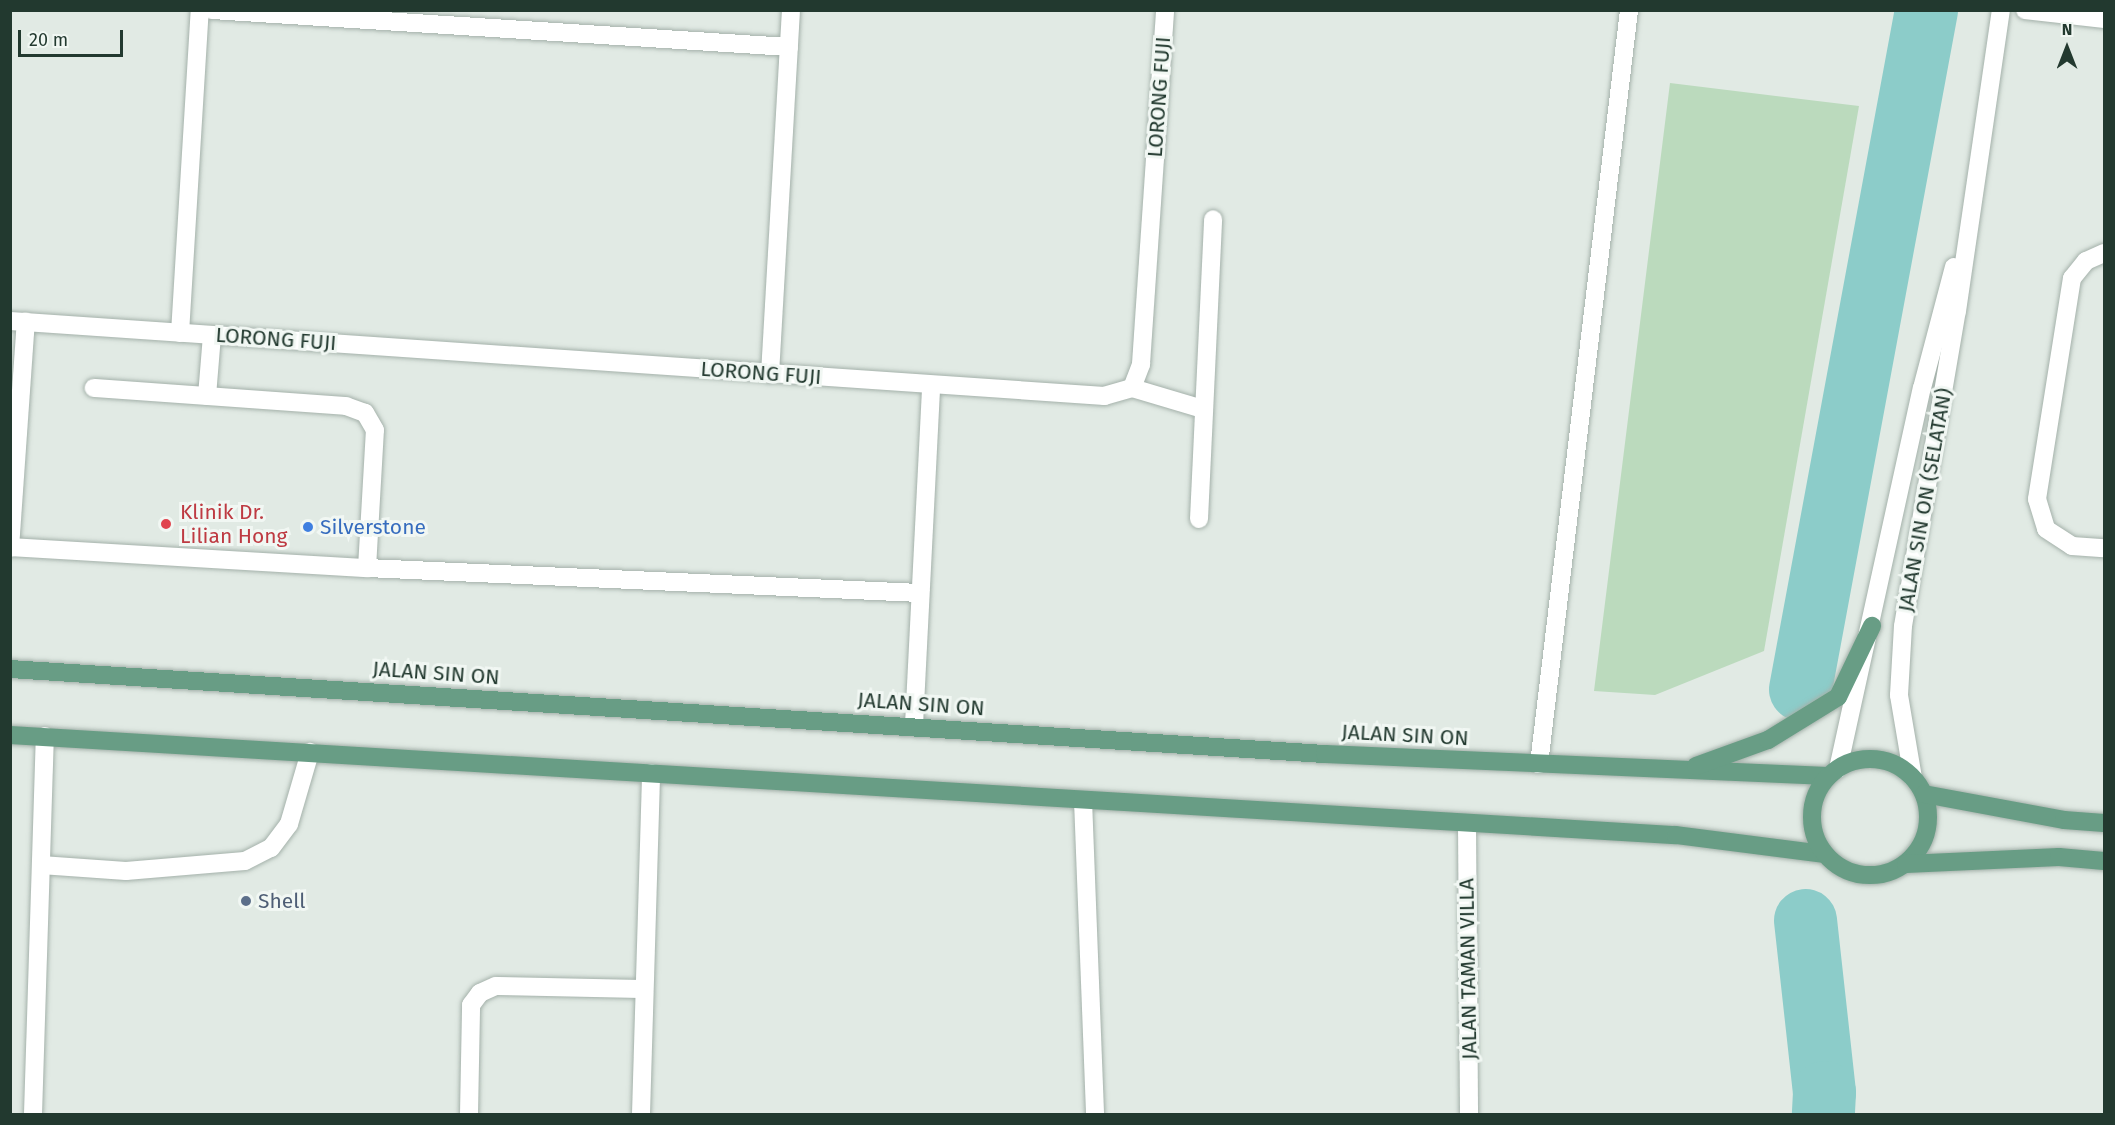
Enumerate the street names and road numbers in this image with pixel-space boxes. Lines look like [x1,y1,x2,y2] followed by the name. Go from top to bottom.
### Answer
[1142,36,1176,158] street label: LORONG FUJI
[215,322,337,356] street label: LORONG FUJI
[700,356,822,390] street label: LORONG FUJI
[1893,386,1957,614] street label: JALAN SIN ON (SELATAN)
[372,656,500,690] street label: JALAN SIN ON
[857,687,985,721] street label: JALAN SIN ON
[1341,719,1469,751] street label: JALAN SIN ON
[1454,878,1482,1060] street label: JALAN TAMAN VILLA

